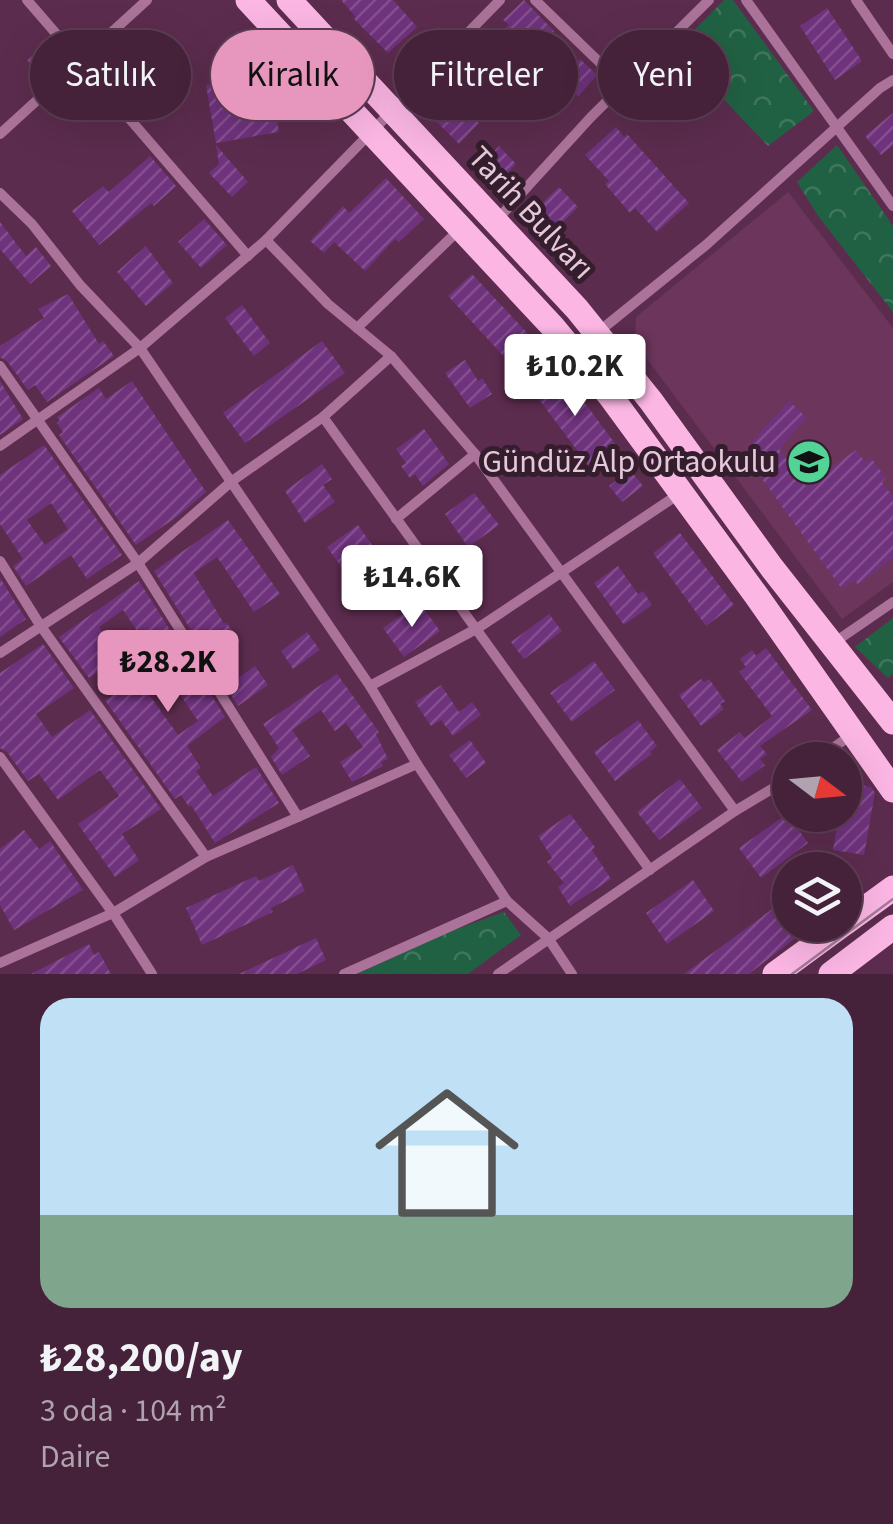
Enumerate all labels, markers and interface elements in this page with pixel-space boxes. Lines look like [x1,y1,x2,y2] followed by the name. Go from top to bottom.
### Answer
[30,30,191,120] chip: Satılık
[211,30,374,120] chip: Kiralık
[394,30,578,120] chip: Filtreler
[598,30,729,120] chip: Yeni
[457,136,605,290] street label: Tarih Bulvarı
[494,334,656,419] pin: ₺10.2K
[527,343,623,389] text: ₺10.2K
[482,439,776,485] place label: Gündüz Alp Ortaokulu
[786,439,832,485] school or university icon: Gündüz Alp Ortaokulu
[331,545,493,630] pin: ₺14.6K
[364,554,460,600] text: ₺14.6K
[87,630,249,715] pin: ₺28.2K
[120,639,216,685] text: ₺28.2K
[772,742,862,832] north arrow
[772,742,862,942] map controls
[772,852,862,942] button: layers
[357,1063,537,1243] icon: home
[40,1328,243,1388] text: ₺28,200/ay
[40,1388,227,1434] text: 3 oda · 104 m²
[40,1434,110,1480] text: Daire

